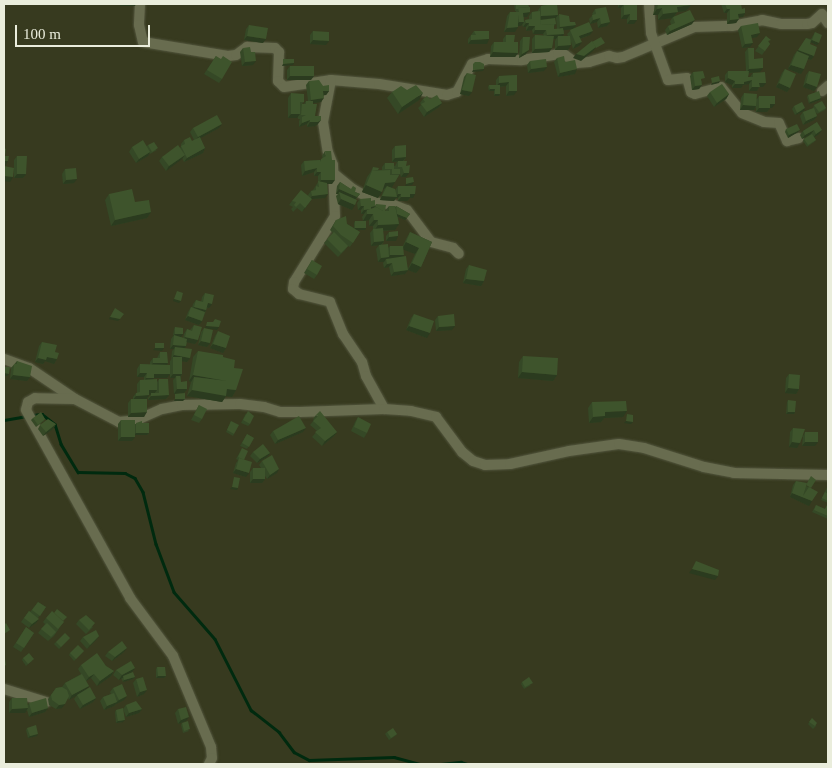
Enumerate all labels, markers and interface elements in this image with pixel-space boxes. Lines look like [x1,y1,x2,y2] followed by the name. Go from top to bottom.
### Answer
[18,15,152,47] scale bar
[23,26,61,42] text: 100 m

